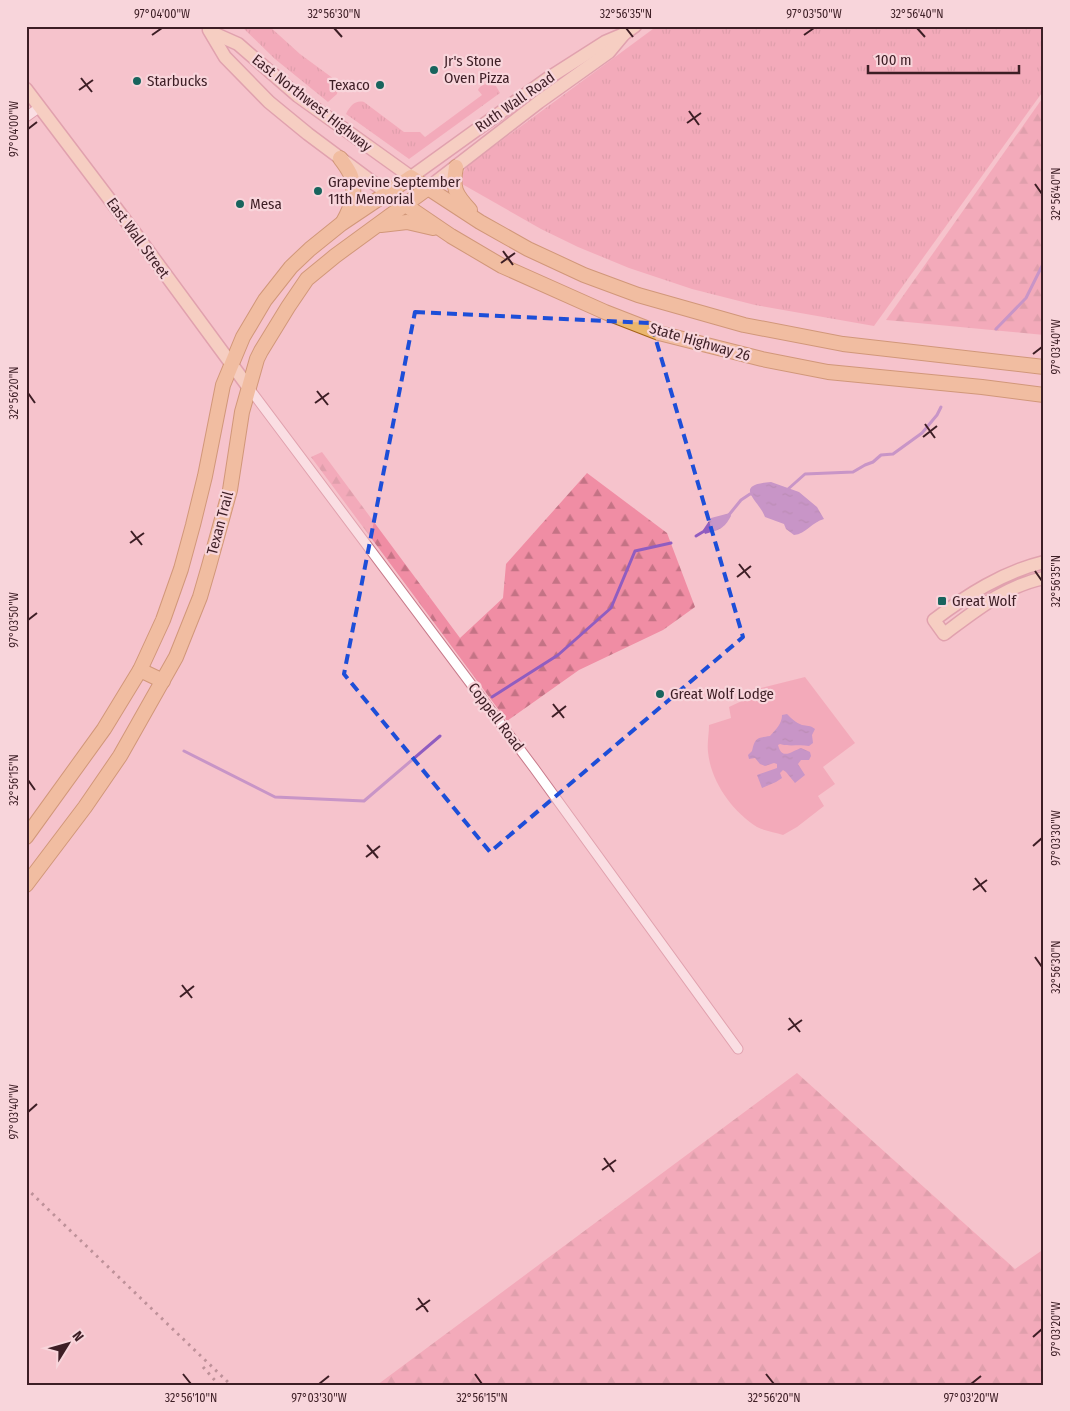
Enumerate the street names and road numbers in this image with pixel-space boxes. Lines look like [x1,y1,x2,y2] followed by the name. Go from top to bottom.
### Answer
[248,51,376,156] street label: East Northwest Highway
[472,68,558,136] street label: Ruth Wall Road
[103,194,173,282] street label: East Wall Street
[648,319,752,365] street label: State Highway 26
[203,489,237,557] street label: Texan Trail
[464,679,528,755] street label: Coppell Road

